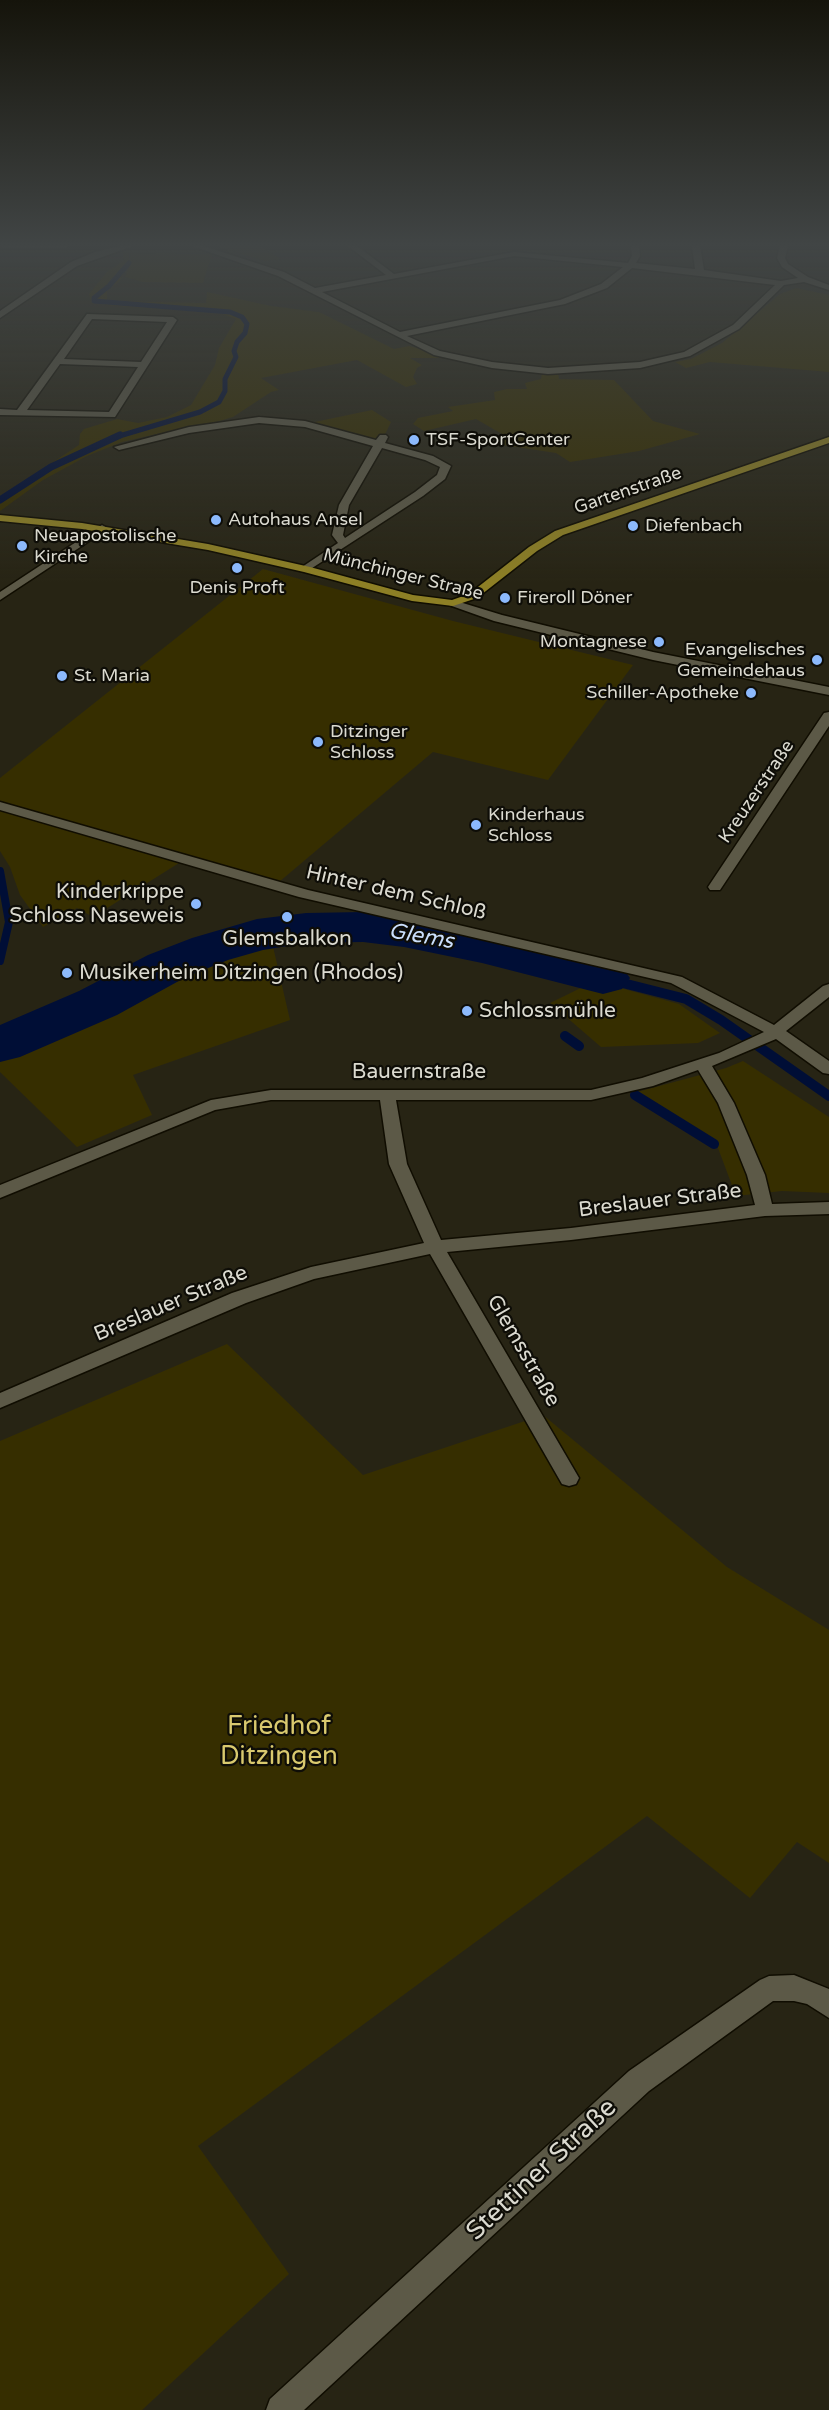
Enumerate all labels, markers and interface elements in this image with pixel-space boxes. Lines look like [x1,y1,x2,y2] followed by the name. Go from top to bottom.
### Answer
[426,429,570,451] place label: TSF-SportCenter
[407,433,421,447] marker: TSF-SportCenter
[571,463,685,519] street label: Gartenstraße
[228,509,363,531] place label: Autohaus Ansel
[209,513,223,527] marker: Autohaus Ansel
[645,515,743,537] place label: Diefenbach
[626,519,640,533] marker: Diefenbach
[34,525,176,568] place label: Neuapostolische Kirche
[15,539,29,553] marker: Neuapostolische Kirche
[321,545,485,605] street label: Münchinger Straße
[230,561,244,575] marker: Denis Proft
[189,577,285,599] place label: Denis Proft
[517,587,632,609] place label: Fireroll Döner
[498,591,512,605] marker: Fireroll Döner
[540,631,647,653] place label: Montagnese
[652,635,666,649] marker: Montagnese
[677,639,805,682] place label: Evangelisches Gemeindehaus
[810,653,824,667] marker: Evangelisches Gemeindehaus
[74,665,150,687] place label: St. Maria
[55,669,69,683] marker: St. Maria
[586,682,739,704] place label: Schiller-Apotheke
[744,686,758,700] marker: Schiller-Apotheke
[330,721,408,764] place label: Ditzinger Schloss
[311,735,325,749] marker: Ditzinger Schloss
[715,736,799,848] street label: Kreuzerstraße
[488,804,585,846] place label: Kinderhaus Schloss
[469,818,483,832] marker: Kinderhaus Schloss
[303,860,489,926] street label: Hinter dem Schloß
[9,879,184,929] place label: Kinderkrippe Schloss Naseweis
[189,897,203,911] marker: Kinderkrippe Schloss Naseweis
[280,910,294,924] marker: Glemsbalkon
[387,918,455,956] water label: Glems
[222,926,352,952] place label: Glemsbalkon
[79,960,403,986] place label: Musikerheim Ditzingen (Rhodos)
[60,966,74,980] marker: Musikerheim Ditzingen (Rhodos)
[479,998,616,1024] place label: Schlossmühle
[460,1004,474,1018] marker: Schlossmühle
[352,1059,486,1085] street label: Bauernstraße
[577,1178,743,1224] street label: Breslauer Straße
[90,1260,252,1348] street label: Breslauer Straße
[481,1291,565,1411] street label: Glemsstraße
[220,1711,338,1772] park label: Friedhof Ditzingen
[460,2092,624,2248] street label: Stettiner Straße

